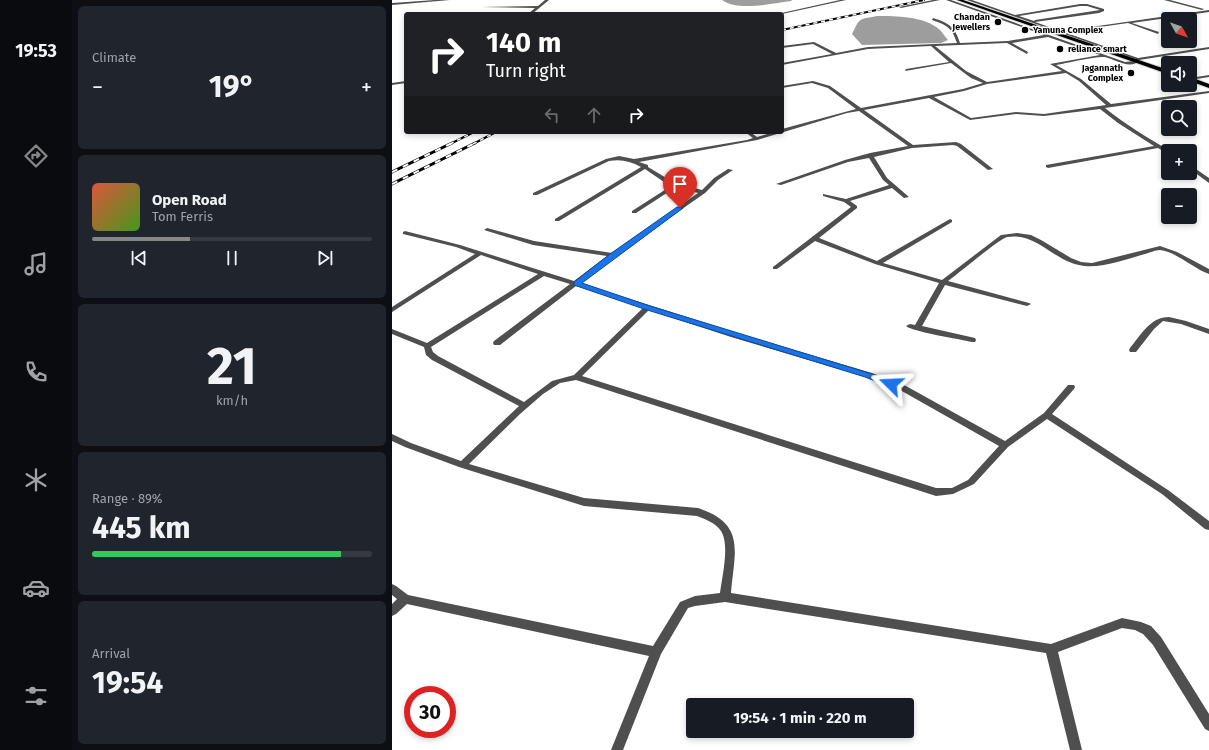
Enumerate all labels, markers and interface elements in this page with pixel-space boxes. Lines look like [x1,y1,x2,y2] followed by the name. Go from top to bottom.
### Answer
[951,12,991,32] place label: Chandan Jewellers
[1161,12,1197,48] north arrow
[1161,12,1197,224] map controls
[993,17,1003,27] marker: Chandan Jewellers
[1020,25,1030,35] marker: Yamuna Complex
[1032,25,1103,35] place label: Yamuna Complex
[486,26,562,59] text: 140 m
[420,28,472,80] icon: right
[15,40,57,62] text: 19:53
[1055,44,1065,54] marker: reliance smart
[1068,44,1127,54] place label: reliance smart
[92,50,136,65] text: Climate
[1161,56,1197,92] button: sound
[486,60,566,82] text: Turn right
[1081,63,1123,83] place label: Jagannath Complex
[1126,68,1136,78] marker: Jagannath Complex
[209,69,255,105] text: 19°
[92,74,103,101] text: −
[361,74,372,101] text: +
[1161,100,1197,136] button: search
[541,104,563,126] icon: left
[583,104,605,126] icon: ahead
[625,104,647,126] icon: right
[22,142,50,170] icon: directions
[1161,144,1197,180] button: +
[663,167,697,208] pin
[669,173,691,195] icon: arrive
[1161,188,1197,224] button: −
[152,191,227,209] text: Open Road
[152,209,213,224] text: Tom Ferris
[128,247,150,269] icon: previous
[221,247,243,269] icon: pause
[314,247,336,269] icon: next
[22,250,50,278] icon: music
[207,335,257,398] text: 21
[22,358,50,386] icon: phone
[870,363,912,405] position arrow
[216,393,248,408] text: km/h
[22,466,50,494] icon: climate
[92,491,163,506] text: Range · 89%
[92,510,191,546] text: 445 km
[22,574,50,602] icon: car
[92,646,130,661] text: Arrival
[92,665,163,701] text: 19:54
[22,682,50,710] icon: filters
[404,686,456,738] speed limit sign: 30
[733,709,867,727] text: 19:54 · 1 min · 220 m

